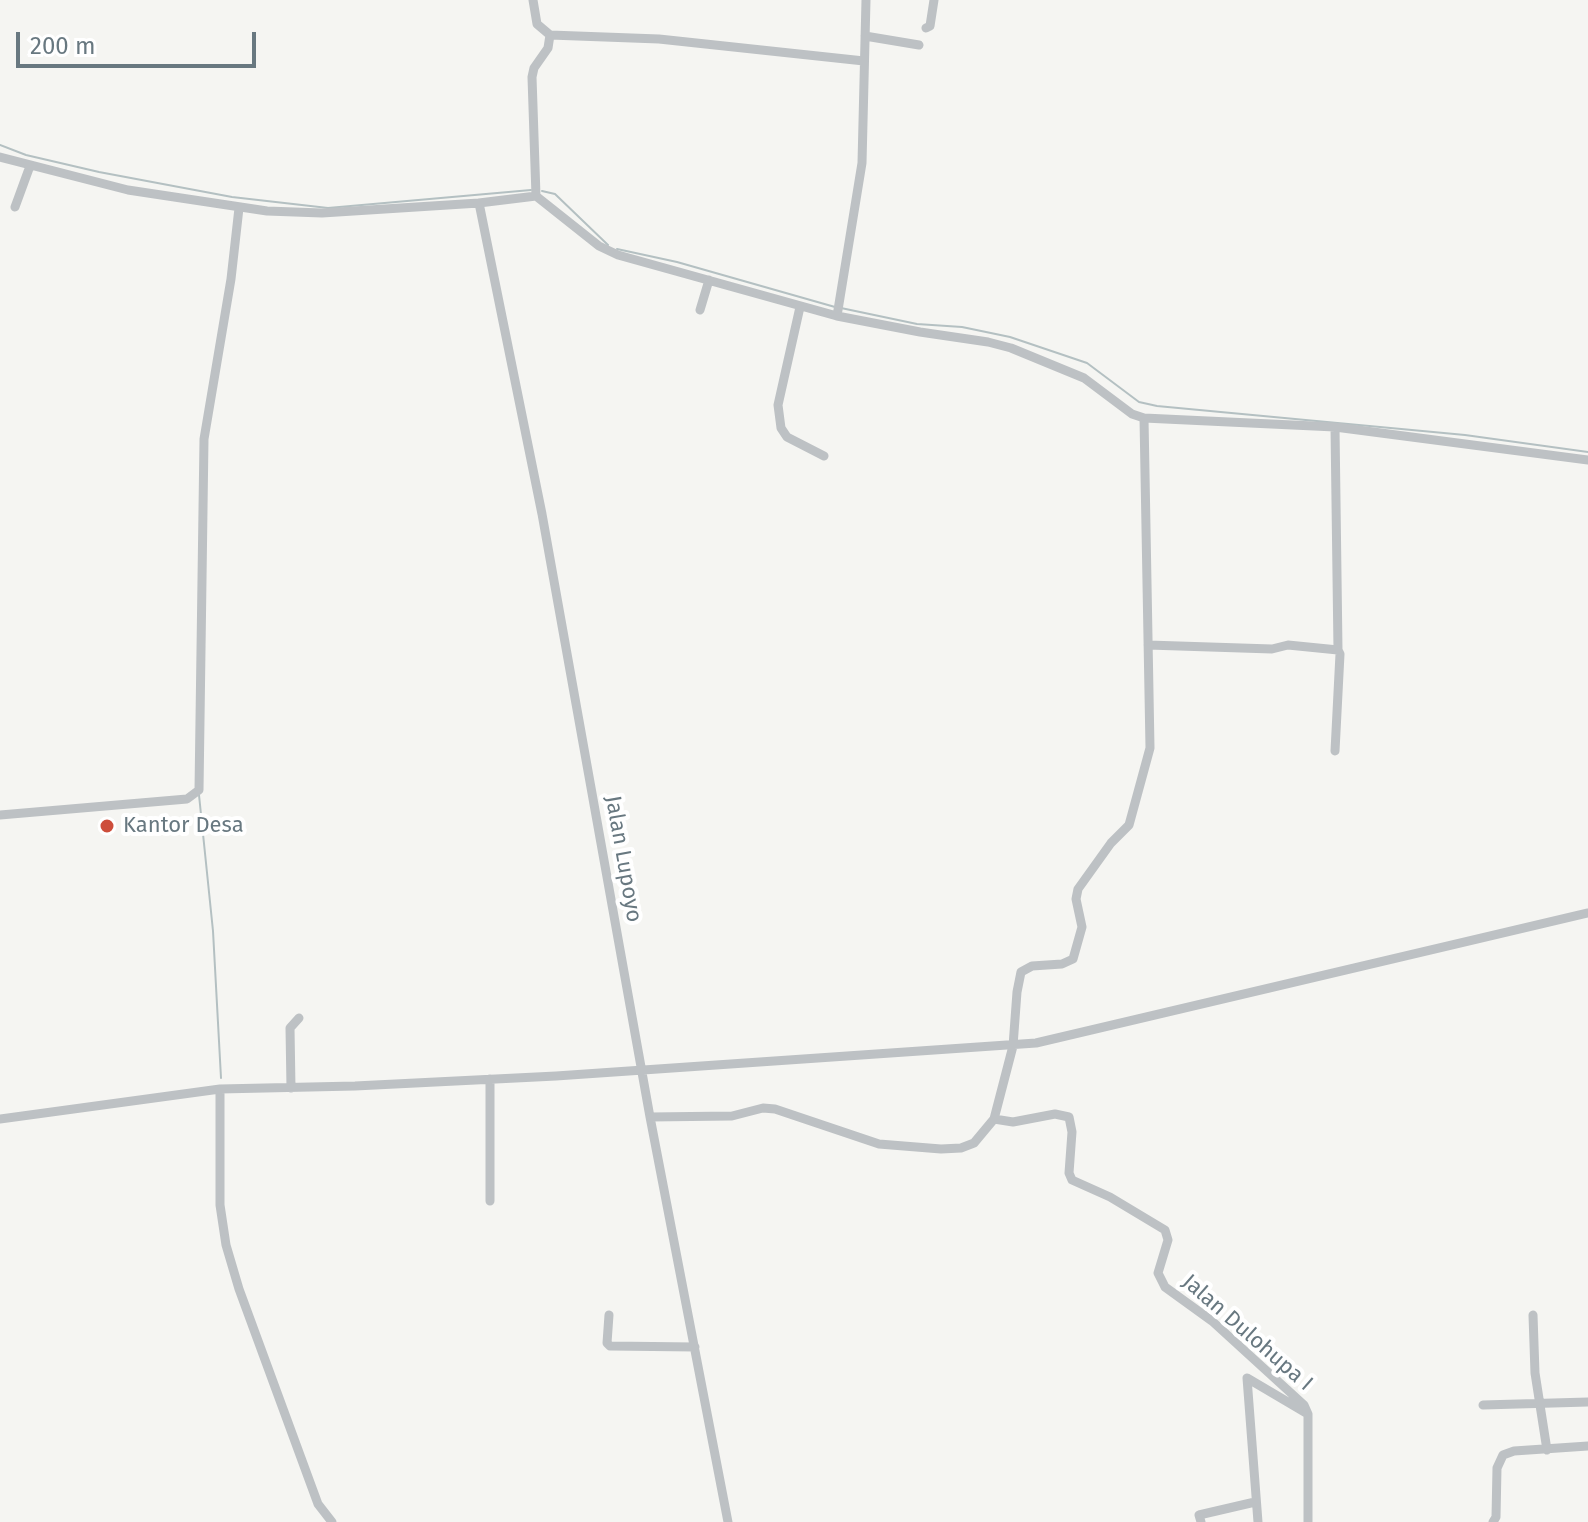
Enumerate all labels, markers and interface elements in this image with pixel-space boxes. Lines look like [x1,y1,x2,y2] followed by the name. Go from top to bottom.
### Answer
[20,16,260,66] scale bar
[30,32,96,60] text: 200 m
[599,794,647,924] street label: Jalan Lupoyo
[123,813,244,839] place label: Kantor Desa
[98,817,116,835] marker: Kantor Desa
[1176,1269,1318,1397] street label: Jalan Dulohupa I

